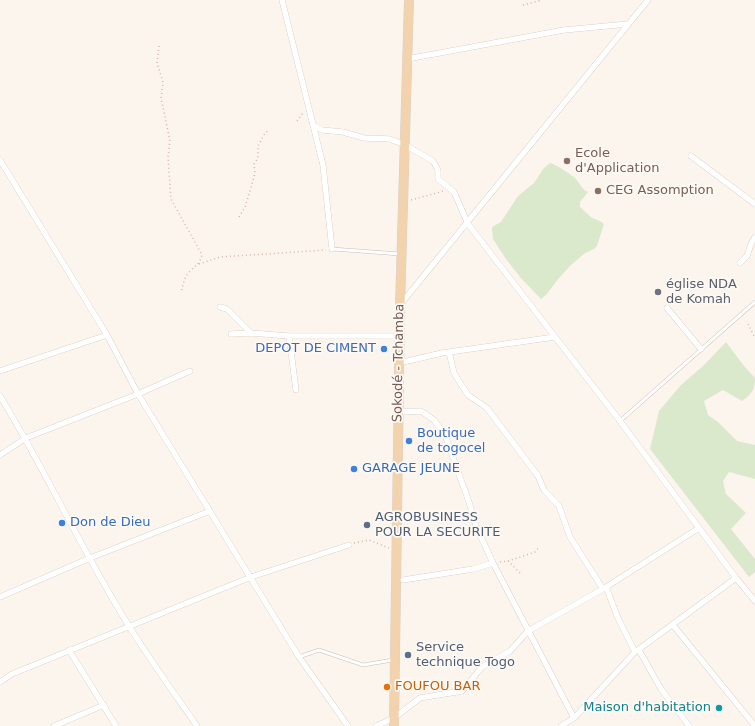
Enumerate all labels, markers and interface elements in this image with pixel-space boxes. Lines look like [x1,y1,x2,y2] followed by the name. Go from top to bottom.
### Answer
[575,146,659,177] place label: Ecole d'Application
[562,156,572,166] marker: Ecole d'Application
[606,183,714,199] place label: CEG Assomption
[593,186,603,196] marker: CEG Assomption
[666,277,737,308] place label: église NDA de Komah
[653,287,663,297] marker: église NDA de Komah
[390,304,408,422] street label: Sokodé - Tchamba
[255,341,376,357] place label: DEPOT DE CIMENT
[379,344,389,354] marker: DEPOT DE CIMENT
[417,426,485,457] place label: Boutique de togocel
[404,436,414,446] marker: Boutique de togocel
[362,461,460,477] place label: GARAGE JEUNE
[349,464,359,474] marker: GARAGE JEUNE
[375,510,500,541] place label: AGROBUSINESS POUR LA SECURITE
[70,515,151,531] place label: Don de Dieu
[57,518,67,528] marker: Don de Dieu
[362,520,372,530] marker: AGROBUSINESS POUR LA SECURITE
[416,640,515,671] place label: Service technique Togo
[403,650,413,660] marker: Service technique Togo
[395,679,480,695] place label: FOUFOU BAR
[382,682,392,692] marker: FOUFOU BAR
[583,700,711,716] place label: Maison d'habitation
[714,703,724,713] marker: Maison d'habitation

